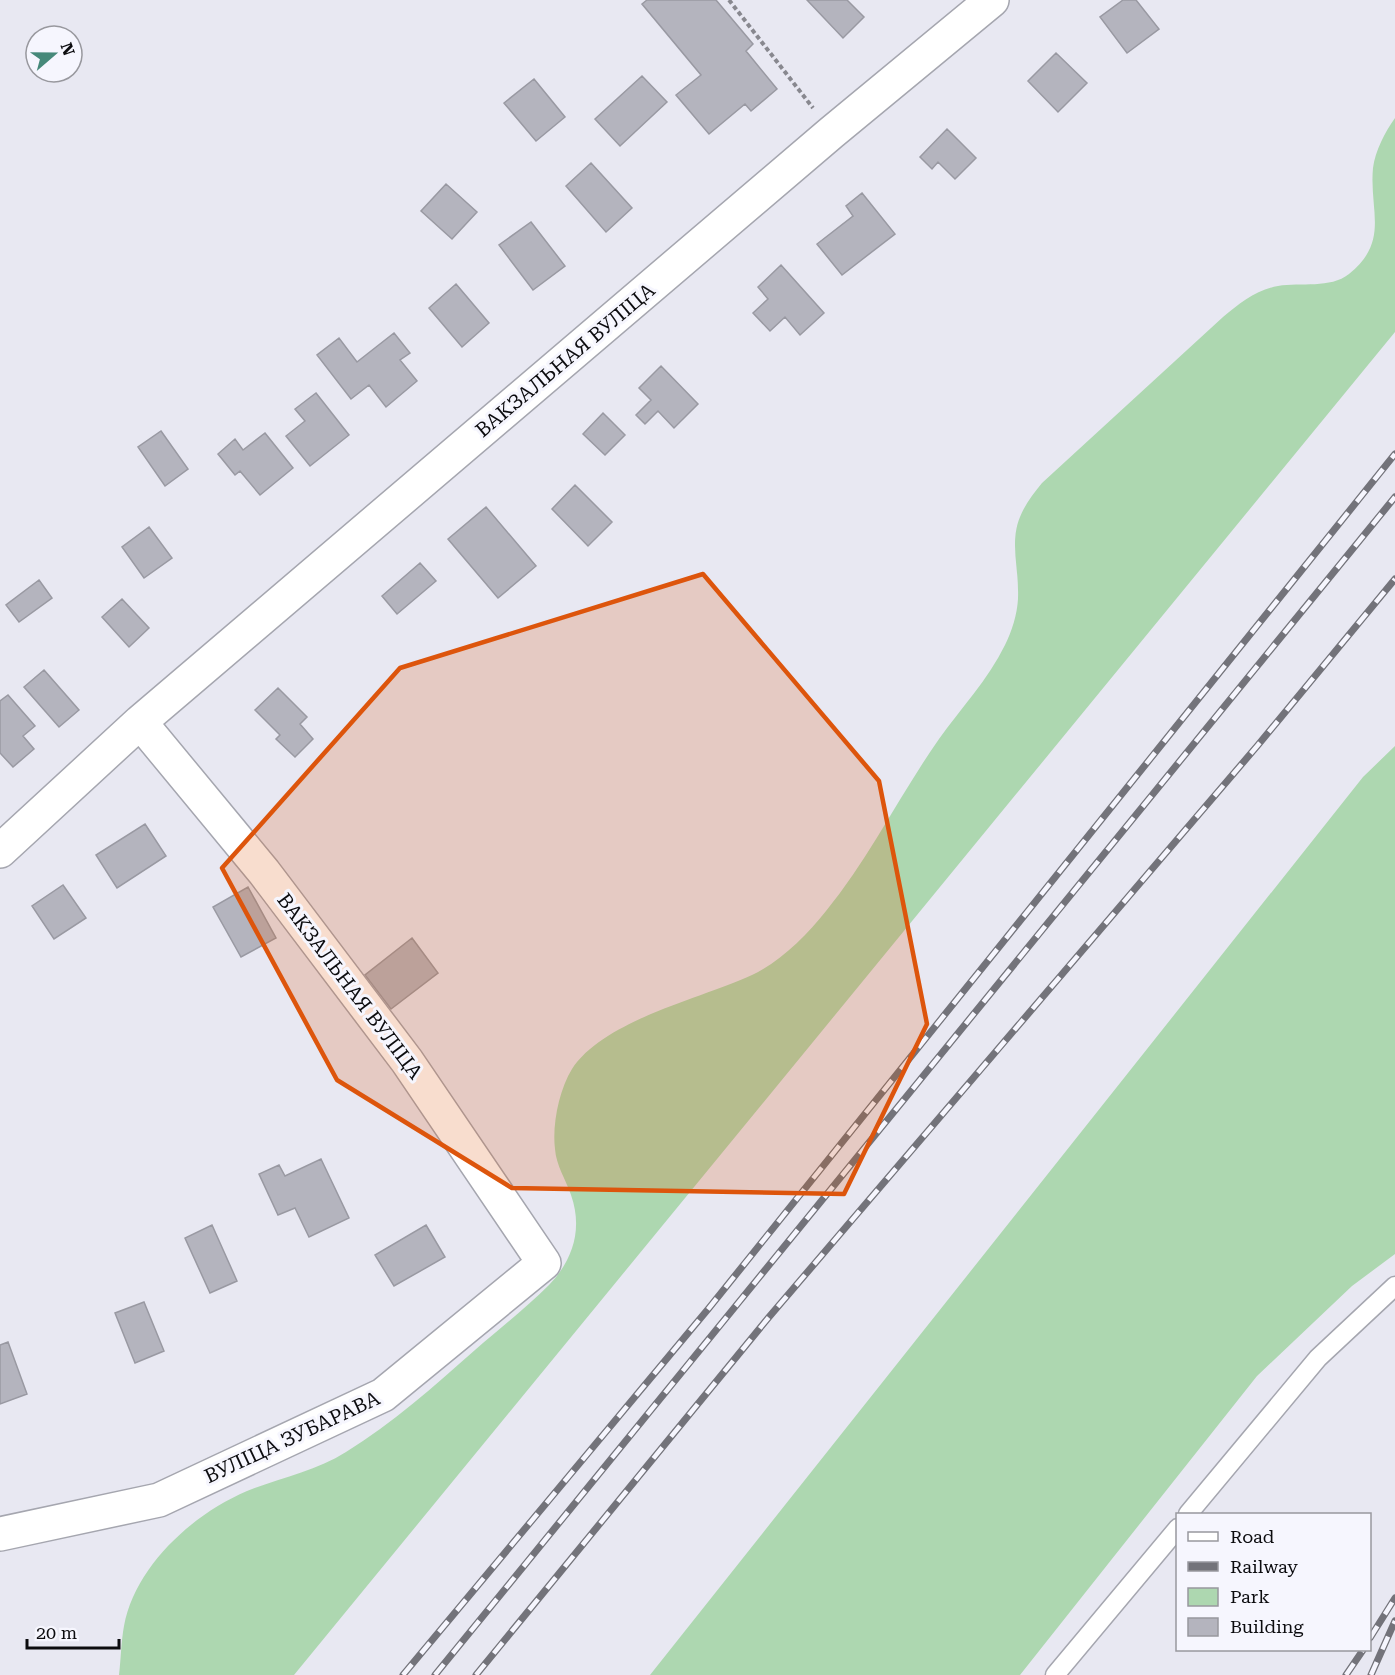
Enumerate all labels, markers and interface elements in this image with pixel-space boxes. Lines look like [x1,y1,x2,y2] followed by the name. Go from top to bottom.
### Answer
[24,24,84,84] north arrow
[57,40,79,58] text: N
[470,278,660,442] street label: ВАКЗАЛЬНАЯ ВУЛІЦА
[272,888,428,1084] street label: ВАКЗАЛЬНАЯ ВУЛІЦА
[200,1386,384,1488] street label: ВУЛІЦА ЗУБАРАВА
[1176,1513,1371,1651] legend
[1230,1526,1275,1547] text: Road
[1230,1556,1298,1577] text: Railway
[1230,1586,1270,1607] text: Park
[27,1612,118,1650] scale bar
[1230,1616,1304,1637] text: Building
[36,1622,77,1643] text: 20 m

